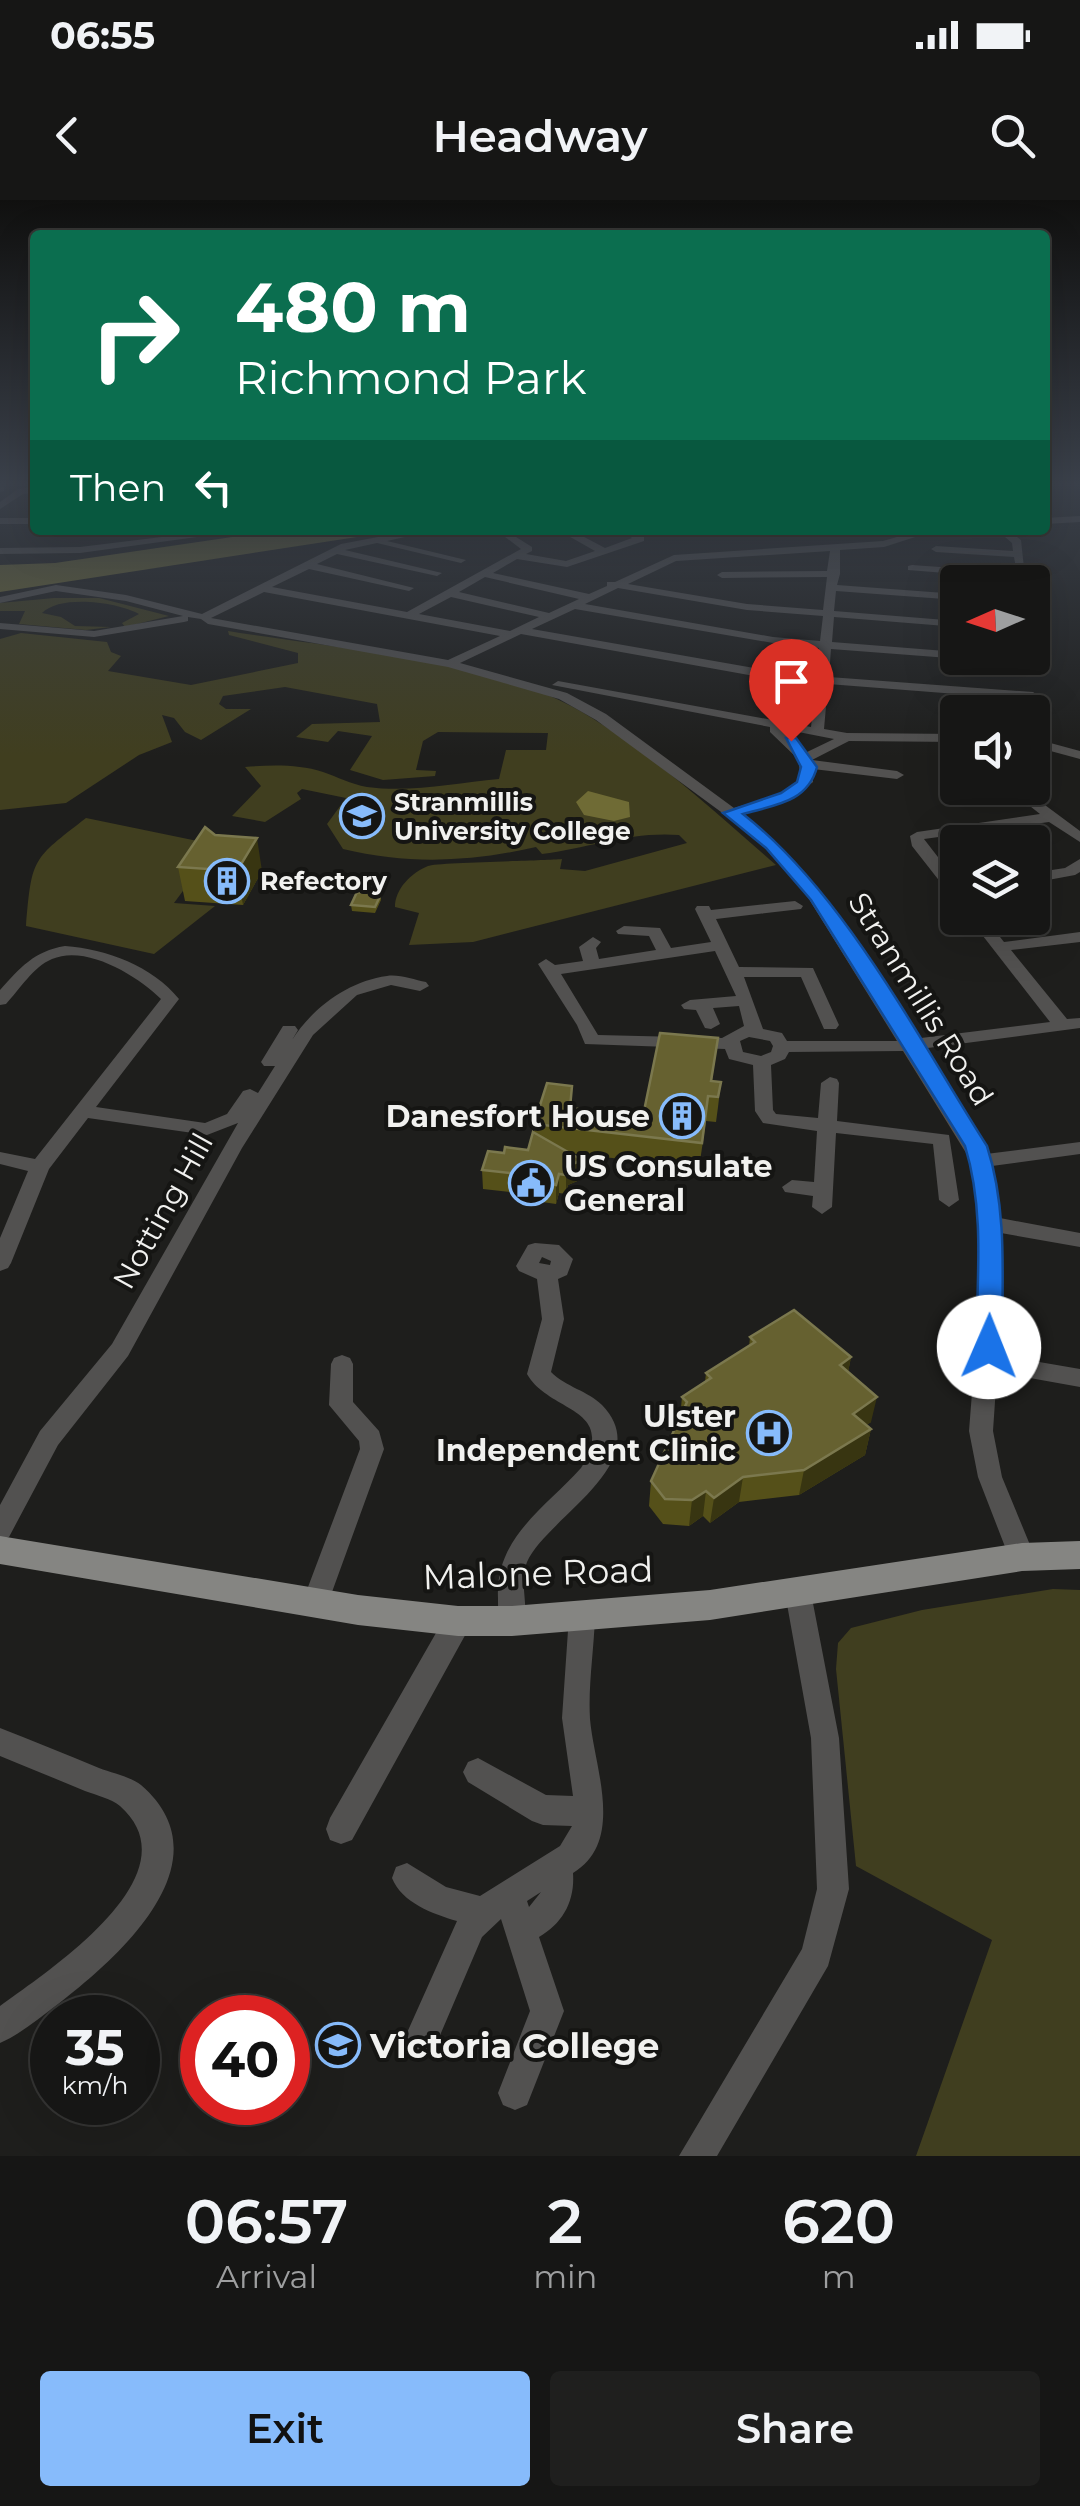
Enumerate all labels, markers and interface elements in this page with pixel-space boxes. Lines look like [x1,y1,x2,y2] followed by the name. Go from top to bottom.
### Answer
[50,12,155,59] text: 06:55
[40,108,95,163] icon: back
[432,108,648,163] text: Headway
[985,108,1040,163] icon: search
[235,264,471,350] text: 480 m
[70,270,200,400] icon: right
[235,350,587,405] text: Richmond Park
[186,460,241,515] icon: left
[70,464,166,511] text: Then
[940,565,1050,675] north arrow
[940,565,1050,935] map controls
[749,639,834,742] pin
[764,654,819,709] icon: arrive
[940,695,1050,805] button: sound
[394,787,631,846] place label: Stranmillis University College
[339,793,385,839] school or university icon: Stranmillis University College
[940,825,1050,935] button: layers
[204,858,250,904] building icon: Refectory
[260,866,388,896] place label: Refectory
[841,886,1001,1112] street label: Stranmillis Road
[659,1093,705,1139] building icon: Danesfort House
[386,1098,650,1135] place label: Danesfort House
[105,1127,221,1295] street label: Notting Hill
[564,1148,772,1219] place label: US Consulate General
[508,1160,554,1206] public building icon: US Consulate General
[937,1295,1041,1399] position arrow
[436,1398,736,1469] place label: Ulster Independent Clinic
[746,1410,792,1456] hospital icon: Ulster Independent Clinic
[422,1547,654,1599] street label: Malone Road
[180,1995,310,2125] speed limit sign: 40
[66,2017,124,2078] text: 35
[315,2022,361,2068] school or university icon: Victoria College
[369,2024,659,2067] place label: Victoria College
[62,2070,128,2100] text: km/h
[185,2185,348,2258] text: 06:57
[548,2185,583,2258] text: 2
[782,2185,895,2258] text: 620
[216,2257,317,2296] text: Arrival
[533,2257,597,2296] text: min
[822,2257,856,2296] text: m
[40,2371,530,2486] button: Exit
[550,2371,1040,2486] button: Share

